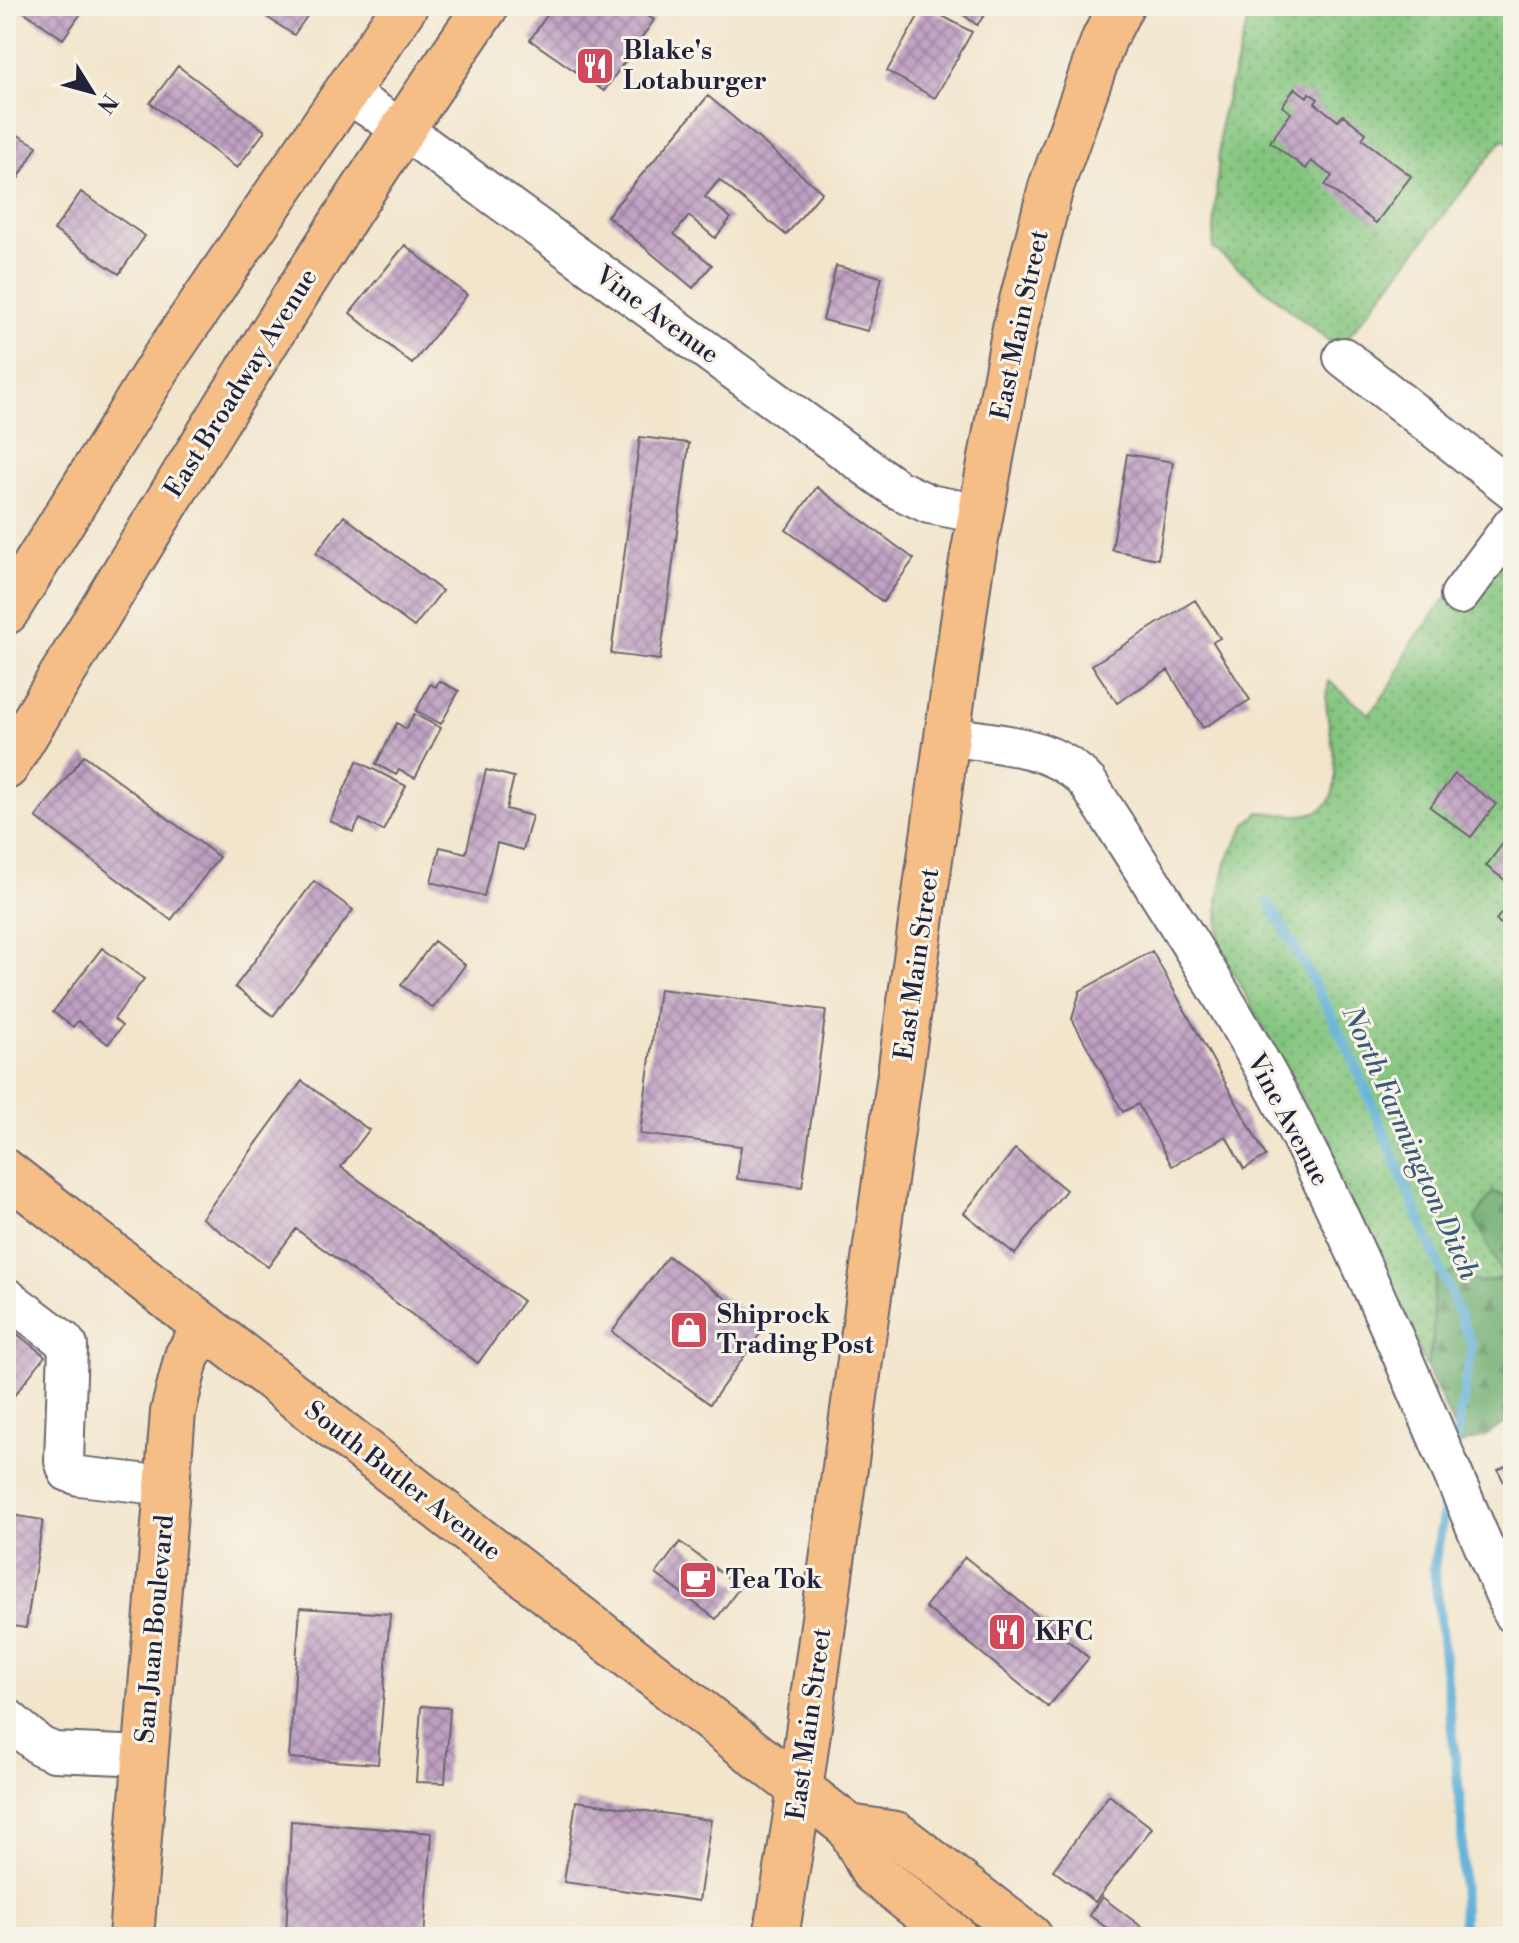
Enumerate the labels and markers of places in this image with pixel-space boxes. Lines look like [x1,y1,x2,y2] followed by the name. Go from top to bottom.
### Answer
[623,35,767,97] place label: Blake's Lotaburger
[574,45,616,87] restaurant icon: Blake's Lotaburger
[717,1299,875,1361] place label: Shiprock Trading Post
[668,1309,710,1351] shop icon: Shiprock Trading Post
[677,1559,719,1601] cafe icon: Tea Tok
[726,1564,823,1596] place label: Tea Tok
[986,1611,1028,1653] restaurant icon: KFC
[1035,1616,1093,1648] place label: KFC

